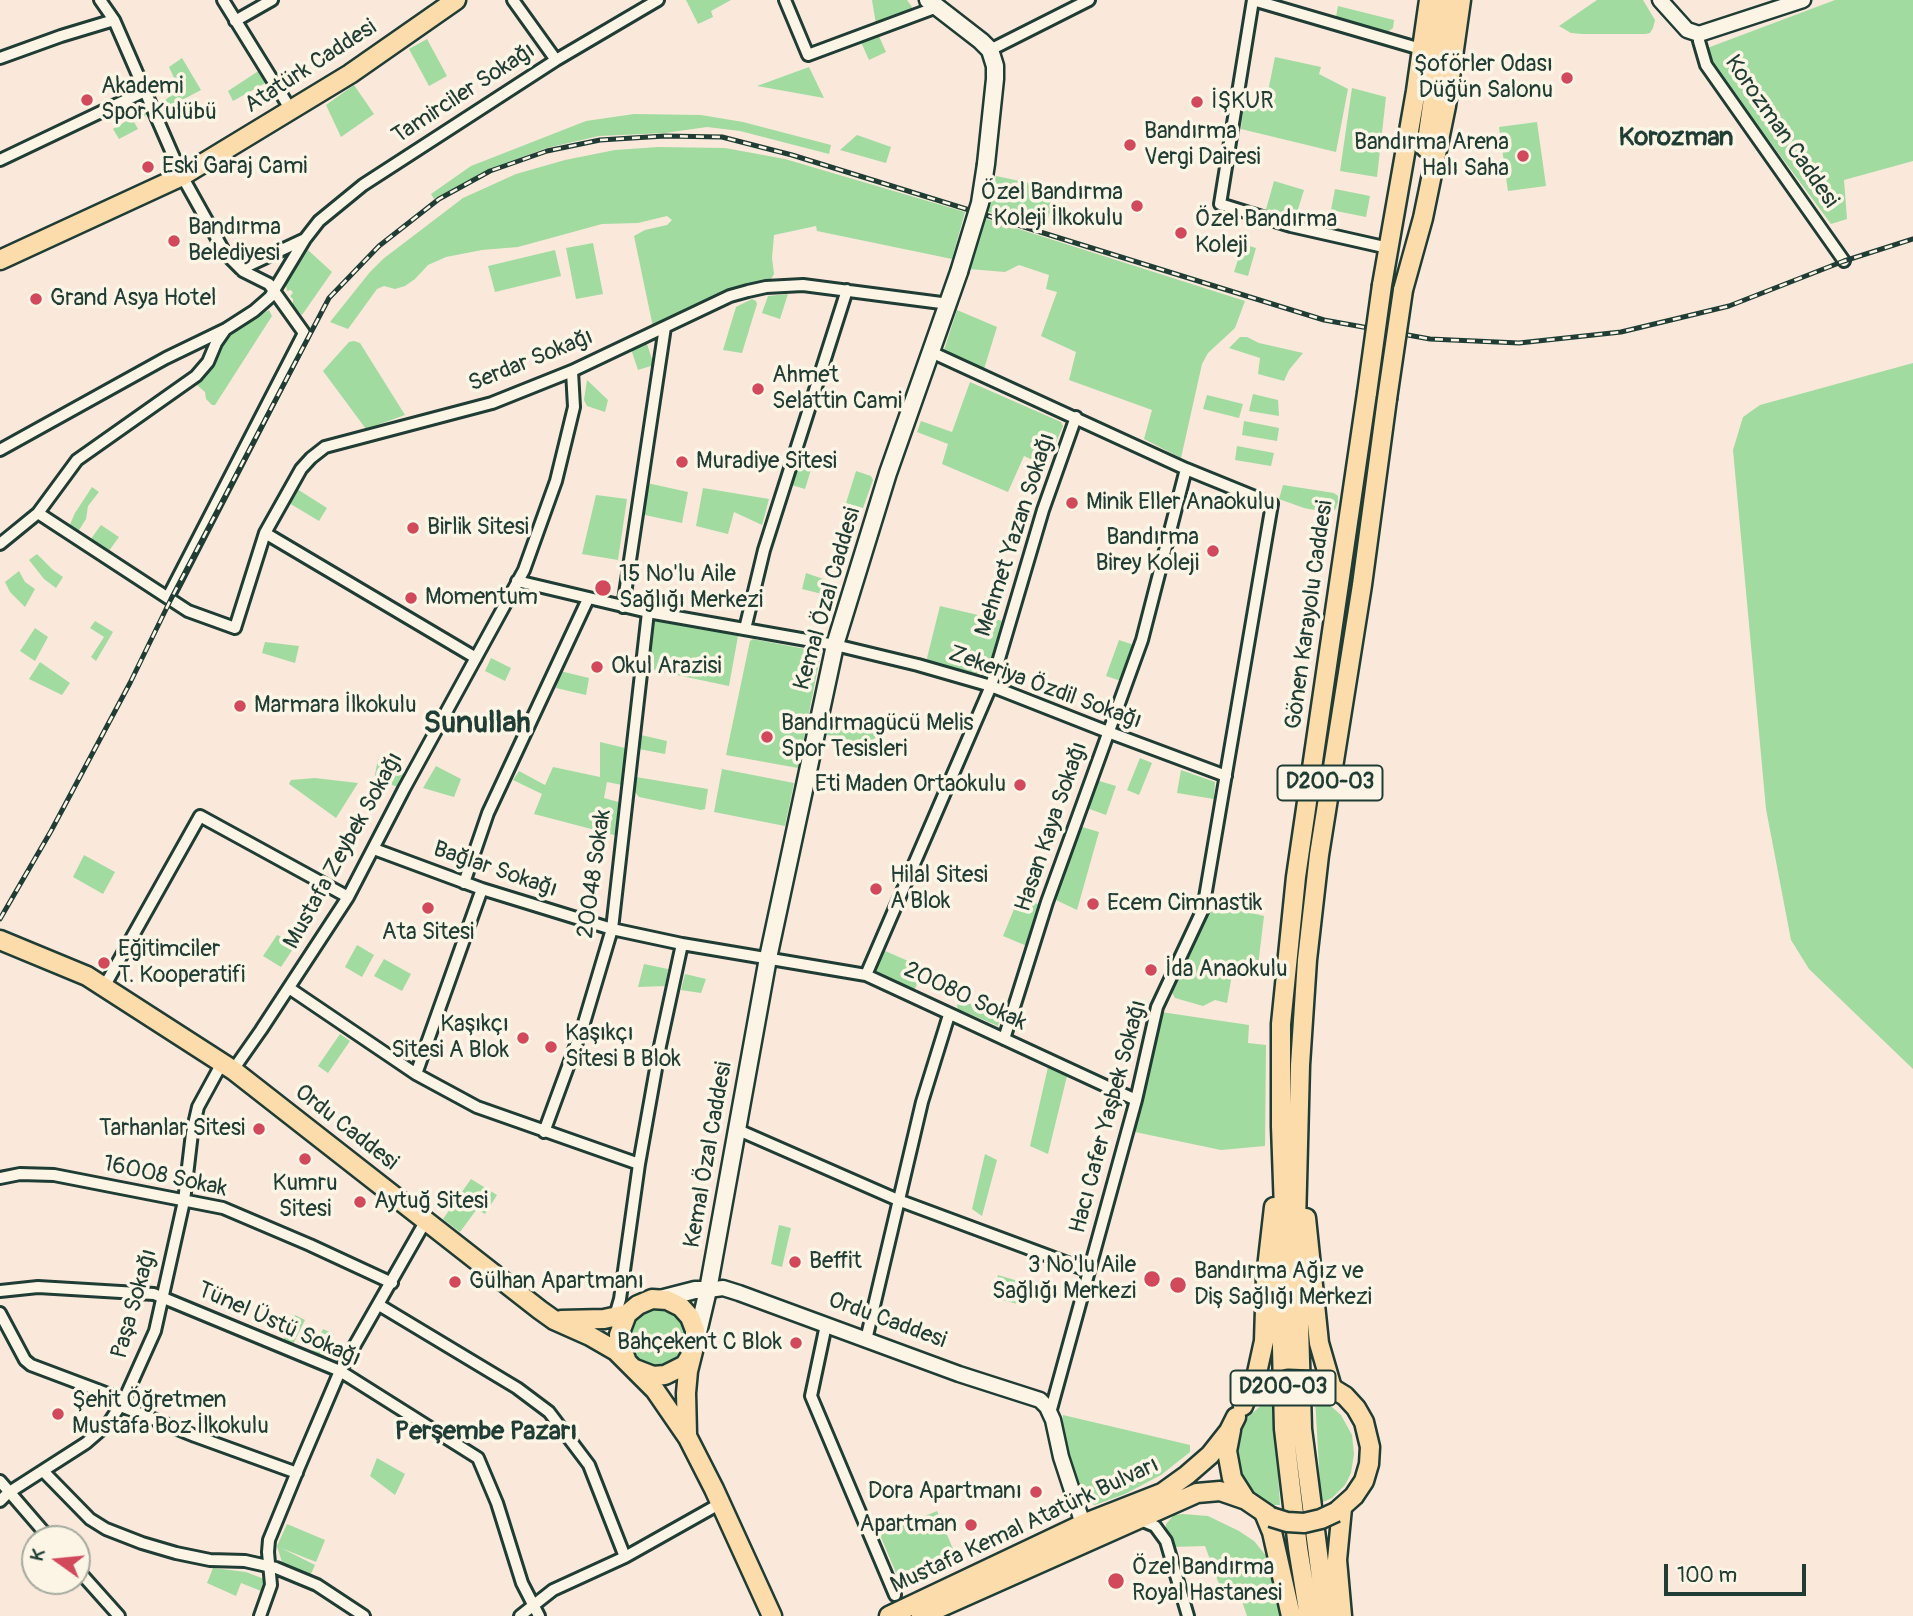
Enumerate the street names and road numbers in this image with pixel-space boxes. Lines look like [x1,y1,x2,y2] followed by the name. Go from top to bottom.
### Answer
[240,14,382,120] street label: Atatürk Caddesi
[387,38,541,150] street label: Tamirciler Sokağı
[1718,50,1844,214] street label: Korozman Caddesi
[465,323,597,399] street label: Serdar Sokağı
[970,430,1062,640] street label: Mehmet Yazan Sokağı
[1280,499,1340,731] street label: Gönen Karayolu Caddesi
[789,505,867,693] street label: Kemal Özal Caddesi
[945,640,1145,736] street label: Zekeriya Özdil Sokağı
[1010,738,1094,916] street label: Hasan Kaya Sokağı
[278,748,410,954] street label: Mustafa Zeybek Sokağı
[1278,766,1382,800] road number: D200-03
[572,808,618,940] street label: 20048 Sokak
[429,836,561,904] street label: Bağlar Sokağı
[899,957,1031,1037] street label: 20080 Sokak
[1065,997,1153,1237] street label: Hacı Cafer Yaşbek Sokağı
[679,1060,739,1250] street label: Kemal Özal Caddesi
[289,1079,403,1177] street label: Ordu Caddesi
[100,1150,230,1204] street label: 16008 Sokak
[106,1246,164,1362] street label: Paşa Sokağı
[193,1277,365,1373] street label: Tünel Üstü Sokağı
[824,1287,950,1355] street label: Ordu Caddesi
[1230,1370,1336,1406] road number: D200-03
[887,1452,1163,1600] street label: Mustafa Kemal Atatürk Bulvarı

